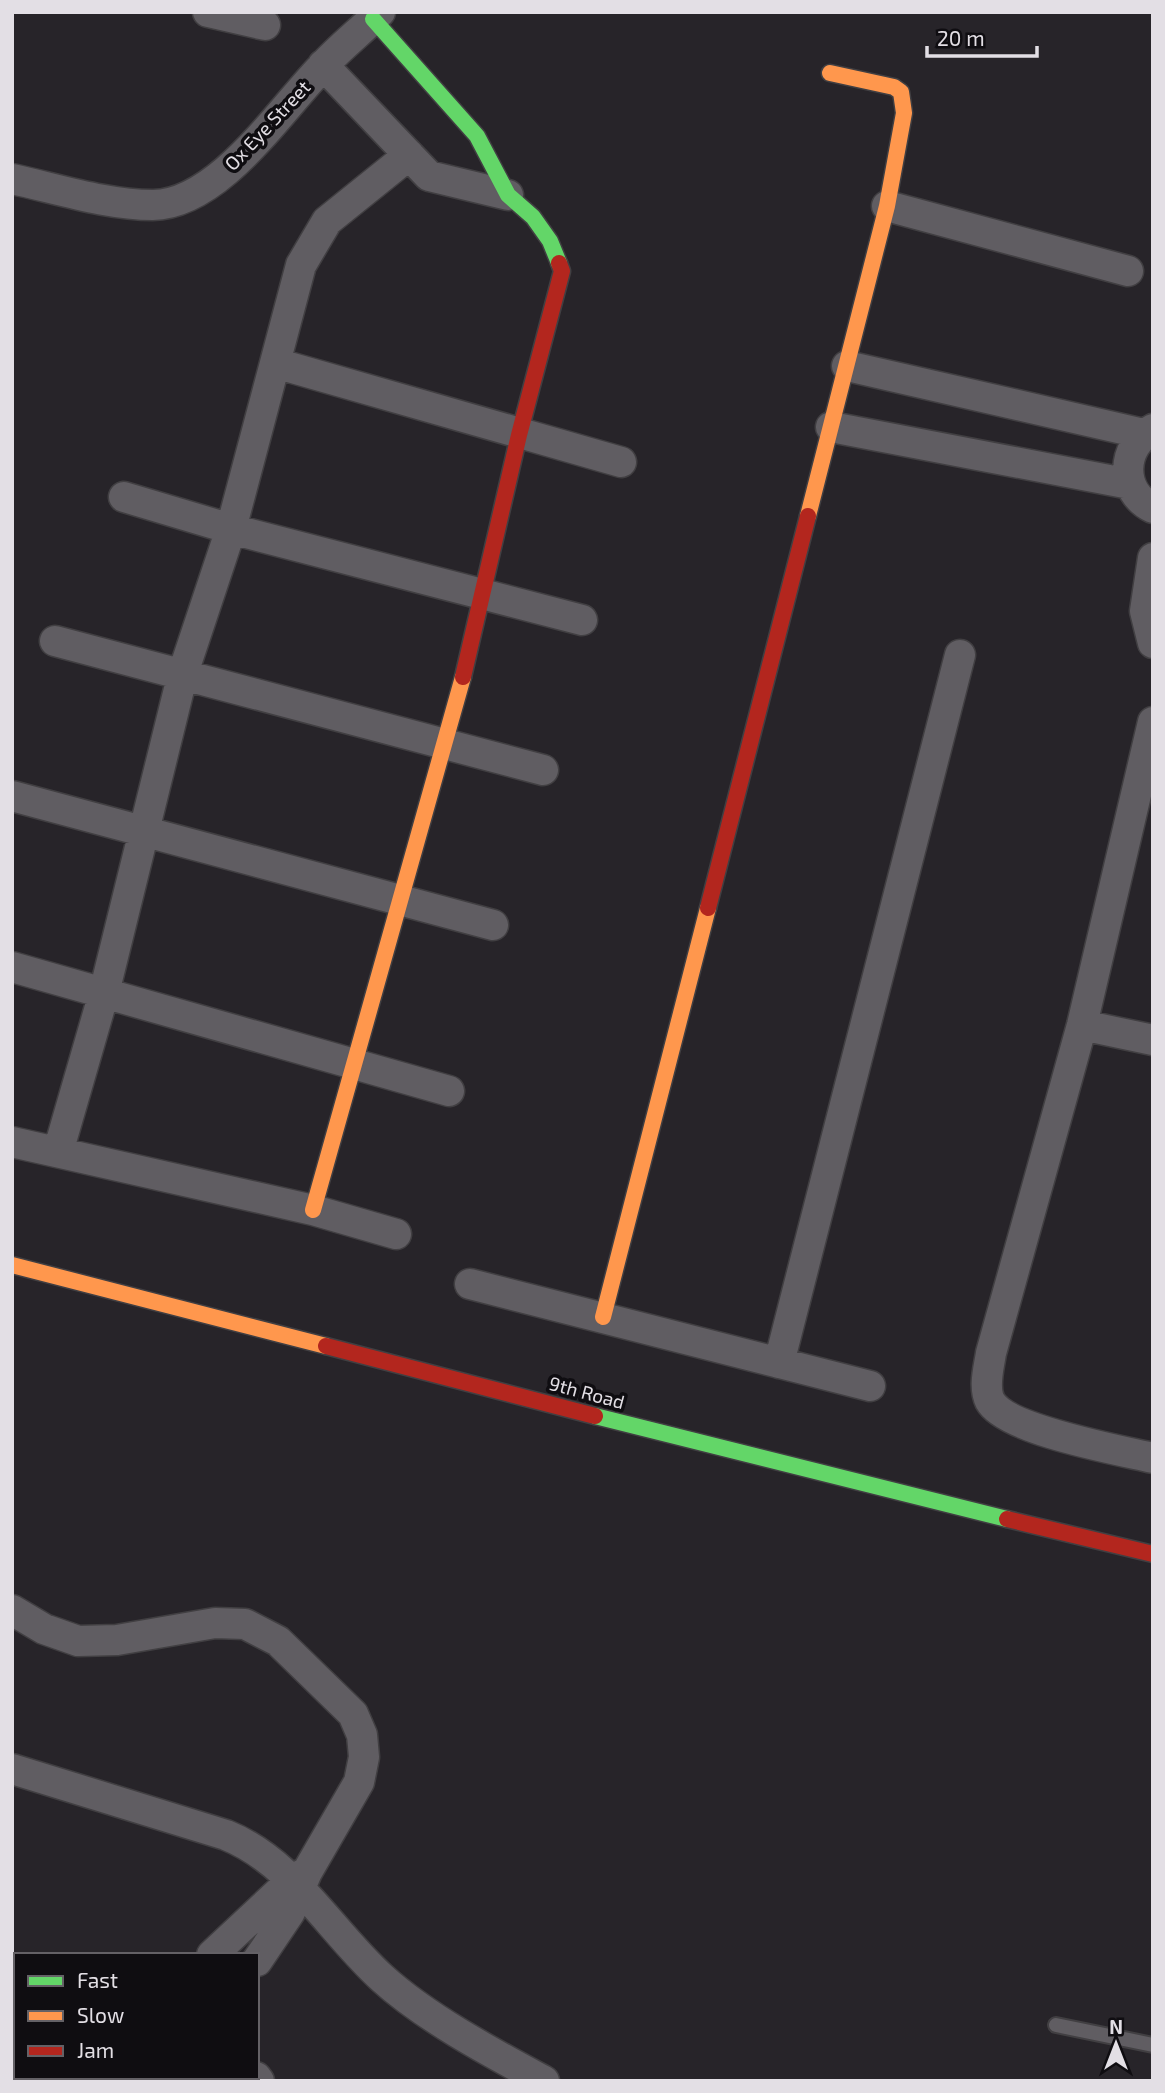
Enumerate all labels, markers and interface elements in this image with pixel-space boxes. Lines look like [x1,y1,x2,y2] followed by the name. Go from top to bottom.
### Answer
[927,14,1037,58] scale bar
[937,25,985,50] text: 20 m
[219,75,315,175] street label: Ox Eye Street
[547,1371,627,1413] street label: 9th Road
[14,1953,259,2079] legend
[77,1967,118,1992] text: Fast
[77,2002,124,2027] text: Slow
[1081,2009,1151,2079] north arrow
[1109,2015,1123,2038] text: N
[77,2037,114,2062] text: Jam

